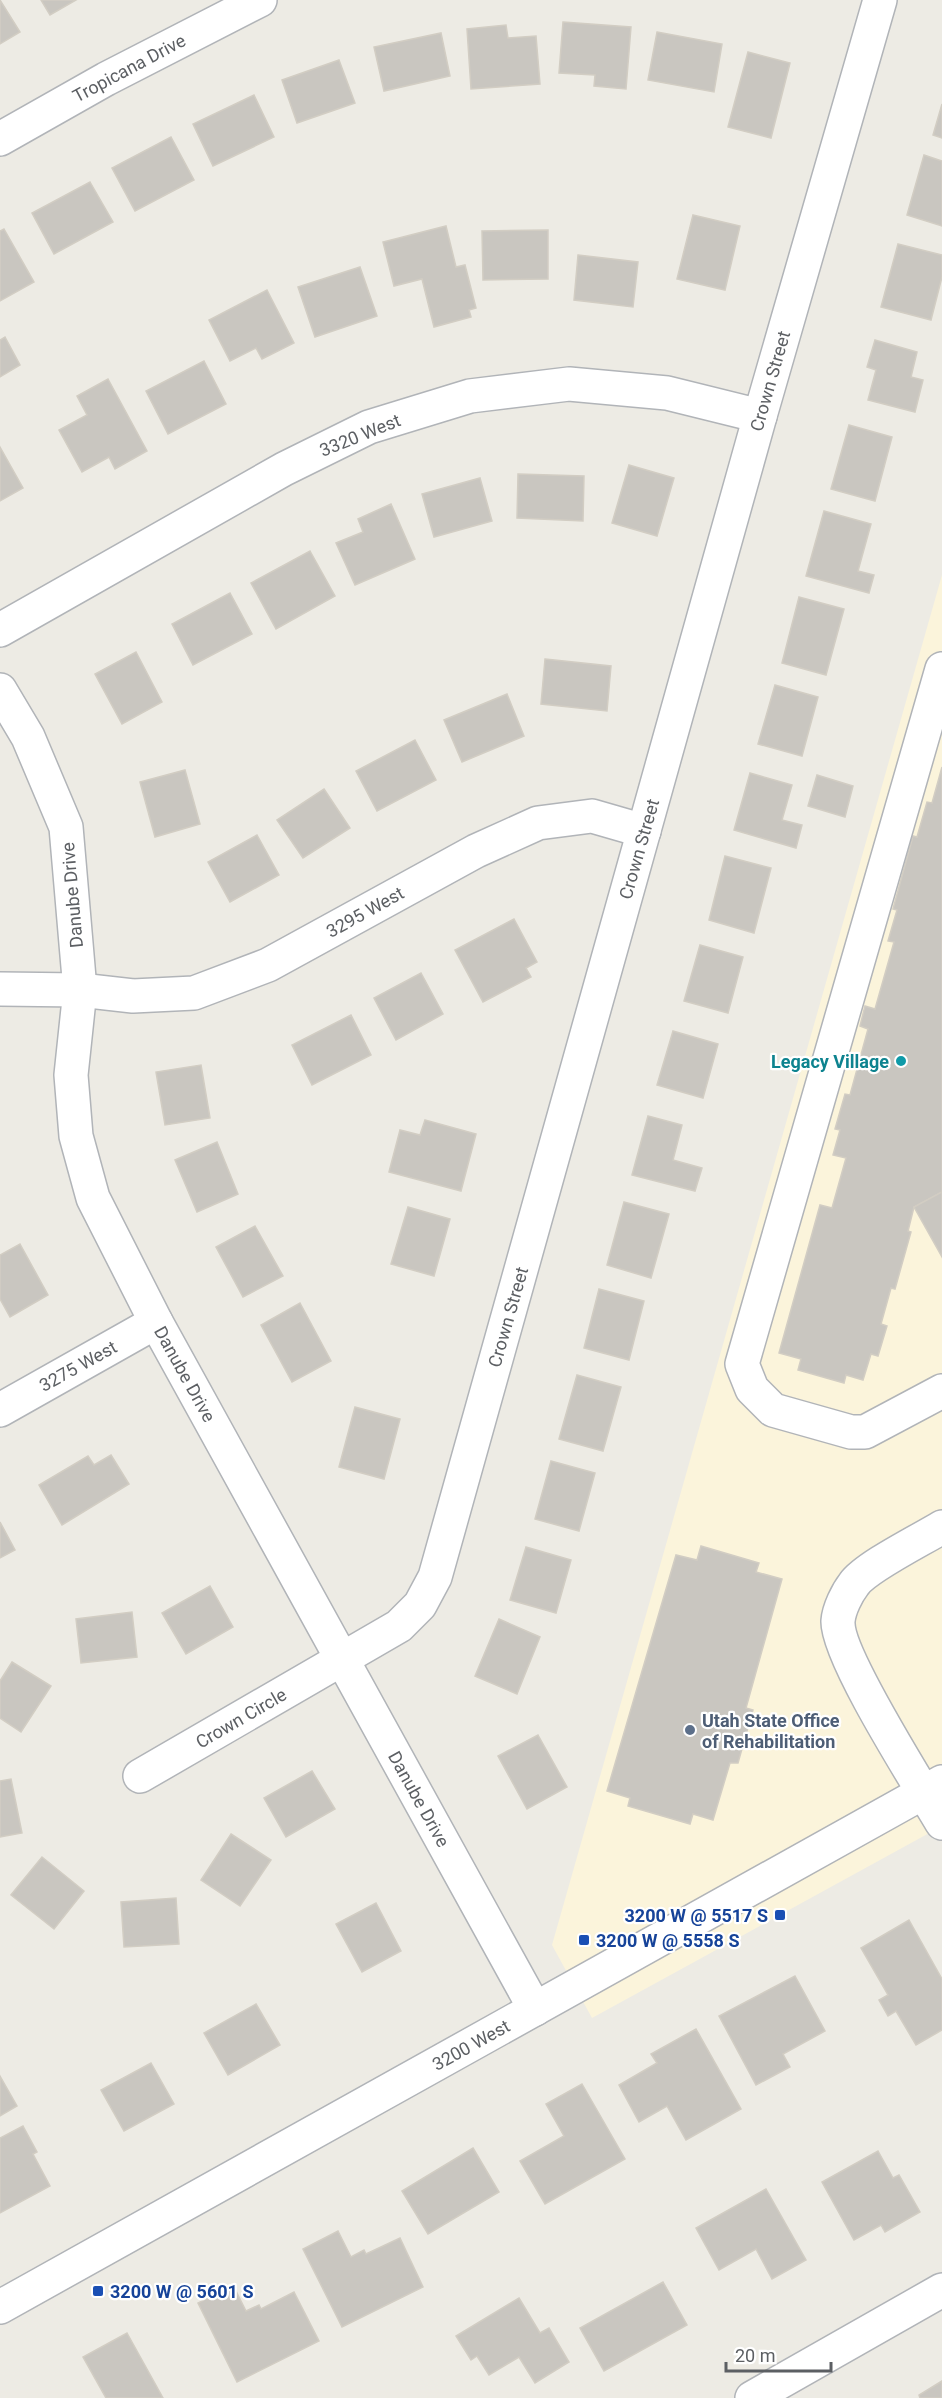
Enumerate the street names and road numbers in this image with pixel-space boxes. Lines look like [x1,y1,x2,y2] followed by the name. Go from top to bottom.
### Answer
[69,29,189,107] street label: Tropicana Drive
[746,328,794,434] street label: Crown Street
[316,409,404,461] street label: 3320 West
[615,796,663,902] street label: Crown Street
[57,841,87,949] street label: Danube Drive
[323,882,408,942] street label: 3295 West
[484,1264,532,1370] street label: Crown Street
[150,1323,220,1425] street label: Danube Drive
[36,1336,121,1396] street label: 3275 West
[192,1684,290,1752] street label: Crown Circle
[384,1748,454,1850] street label: Danube Drive
[429,2015,514,2075] street label: 3200 West

